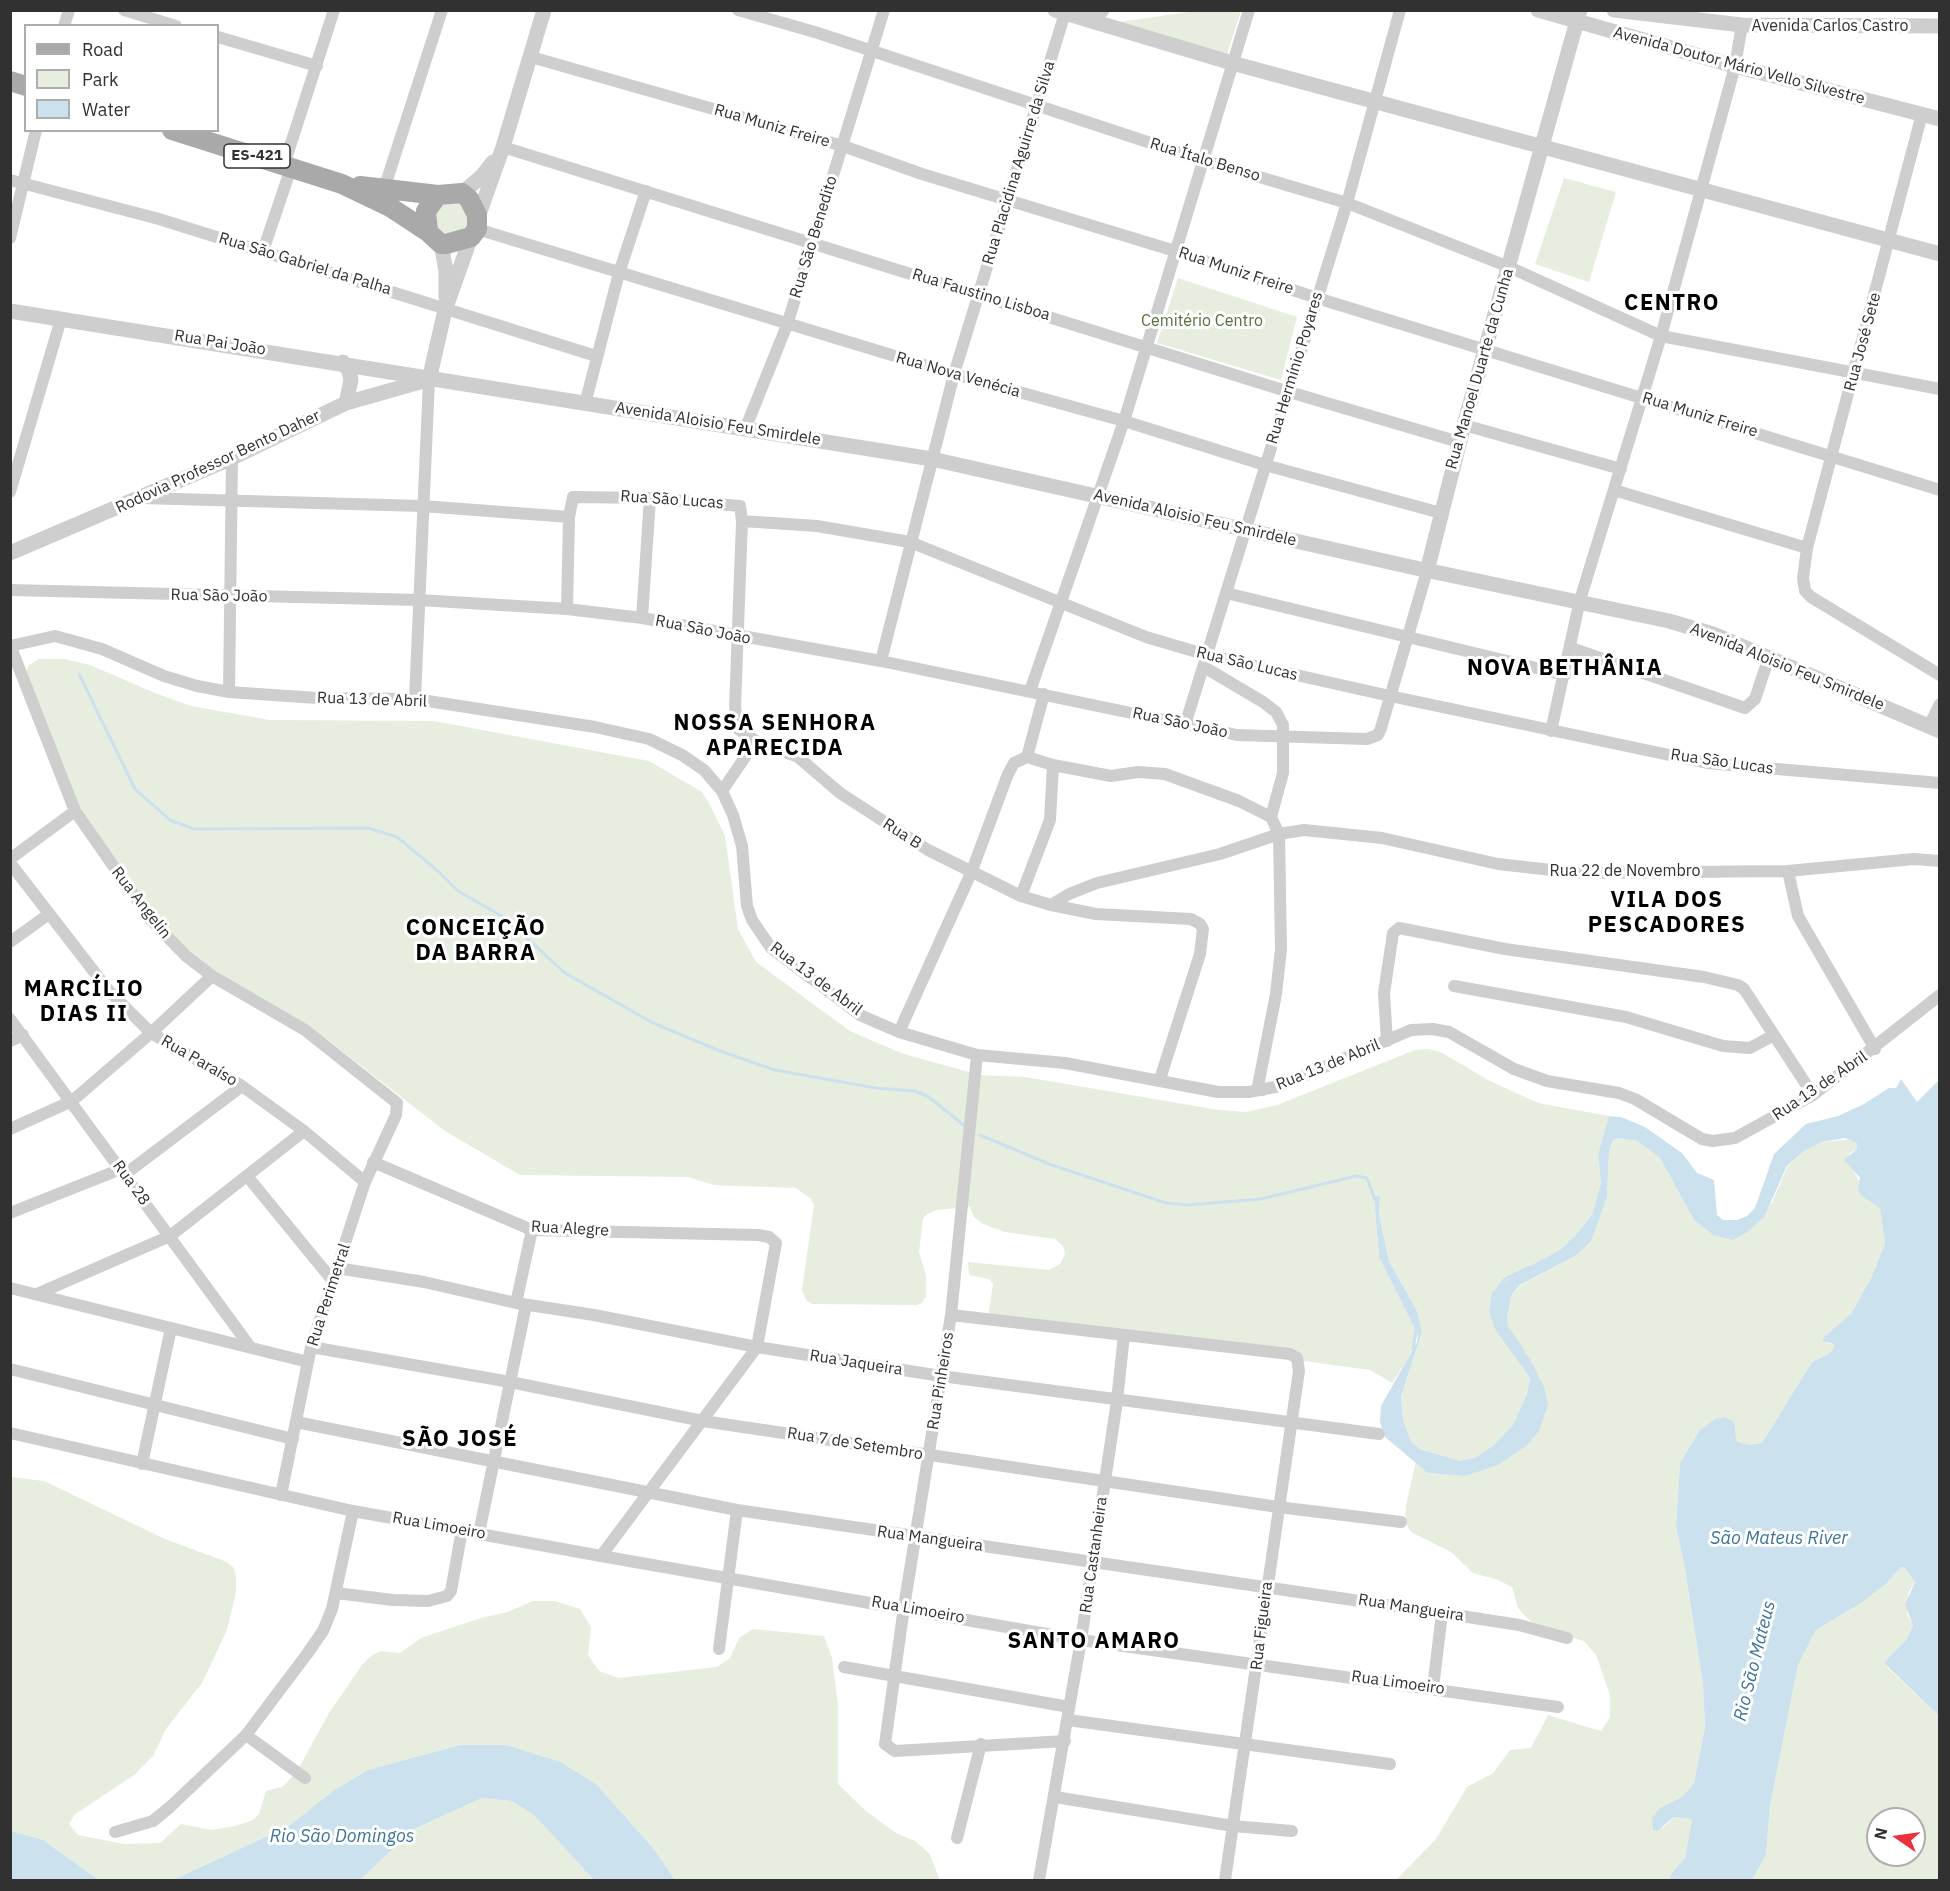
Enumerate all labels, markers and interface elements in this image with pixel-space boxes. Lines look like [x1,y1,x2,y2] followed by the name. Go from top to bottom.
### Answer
[1752,16,1908,36] street label: Avenida Carlos Castro
[1611,23,1867,109] street label: Avenida Doutor Mário Vello Silvestre
[24,24,219,132] legend
[82,38,123,61] text: Road
[979,59,1059,267] street label: Rua Placidina Aguirre da Silva
[82,68,118,91] text: Park
[82,98,130,121] text: Water
[712,100,832,152] street label: Rua Muniz Freire
[1148,134,1262,186] street label: Rua Ítalo Benso
[224,144,290,168] road number: ES-421
[786,173,842,301] street label: Rua São Benedito
[216,229,394,299] street label: Rua São Gabriel da Palha
[1176,243,1296,299] street label: Rua Muniz Freire
[910,265,1052,325] street label: Rua Faustino Lisboa
[1442,266,1518,472] street label: Rua Manoel Duarte da Cunha
[1263,289,1327,447] street label: Rua Hermínio Poyares
[1841,290,1885,394] street label: Rua José Sete
[1624,291,1720,317] district label: CENTRO
[1141,311,1263,331] park label: Cemitério Centro
[173,326,267,360] street label: Rua Pai João
[894,348,1022,402] street label: Rua Nova Venécia
[1640,388,1760,442] street label: Rua Muniz Freire
[614,398,822,450] street label: Avenida Aloisio Feu Smirdele
[113,406,323,518] street label: Rodovia Professor Bento Daher
[1092,485,1298,551] street label: Avenida Aloisio Feu Smirdele
[620,487,724,513] street label: Rua São Lucas
[170,586,268,606] street label: Rua São João
[654,611,752,649] street label: Rua São João
[1687,619,1887,715] street label: Avenida Aloisio Feu Smirdele
[1194,643,1300,685] street label: Rua São Lucas
[1467,656,1663,682] district label: NOVA BETHÂNIA
[317,688,427,712] street label: Rua 13 de Abril
[1131,704,1229,742] street label: Rua São João
[673,711,877,762] district label: NOSSA SENHORA APARECIDA
[1669,745,1775,779] street label: Rua São Lucas
[879,814,925,854] street label: Rua B
[1549,861,1701,881] street label: Rua 22 de Novembro
[107,863,175,943] street label: Rua Angelin
[1588,888,1746,939] district label: VILA DOS PESCADORES
[406,916,546,968] district label: CONCEIÇÃO DA BARRA
[766,938,866,1020] street label: Rua 13 de Abril
[24,977,144,1028] district label: MARCÍLIO DIAS II
[157,1031,241,1091] street label: Rua Paraíso
[1273,1035,1383,1095] street label: Rua 13 de Abril
[1769,1047,1871,1125] street label: Rua 13 de Abril
[108,1157,154,1209] street label: Rua 28
[531,1217,609,1241] street label: Rua Alegre
[303,1241,355,1349] street label: Rua Perimetral
[924,1331,958,1431] street label: Rua Pinheiros
[808,1346,904,1380] street label: Rua Jaqueira
[786,1424,924,1464] street label: Rua 7 de Setembro
[402,1427,518,1453] district label: SÃO JOSÉ
[1076,1496,1112,1614] street label: Rua Castanheira
[391,1508,487,1544] street label: Rua Limoeiro
[876,1522,984,1556] street label: Rua Mangueira
[1710,1528,1848,1550] water label: São Mateus River
[1247,1581,1277,1671] street label: Rua Figueira
[1357,1590,1465,1626] street label: Rua Mangueira
[870,1592,966,1628] street label: Rua Limoeiro
[1730,1599,1780,1723] water label: Rio São Mateus
[1008,1629,1180,1655] district label: SANTO AMARO
[1350,1667,1446,1699] street label: Rua Limoeiro
[1866,1807,1926,1867] north arrow
[270,1826,414,1848] water label: Rio São Domingos
[1869,1826,1891,1841] text: N

